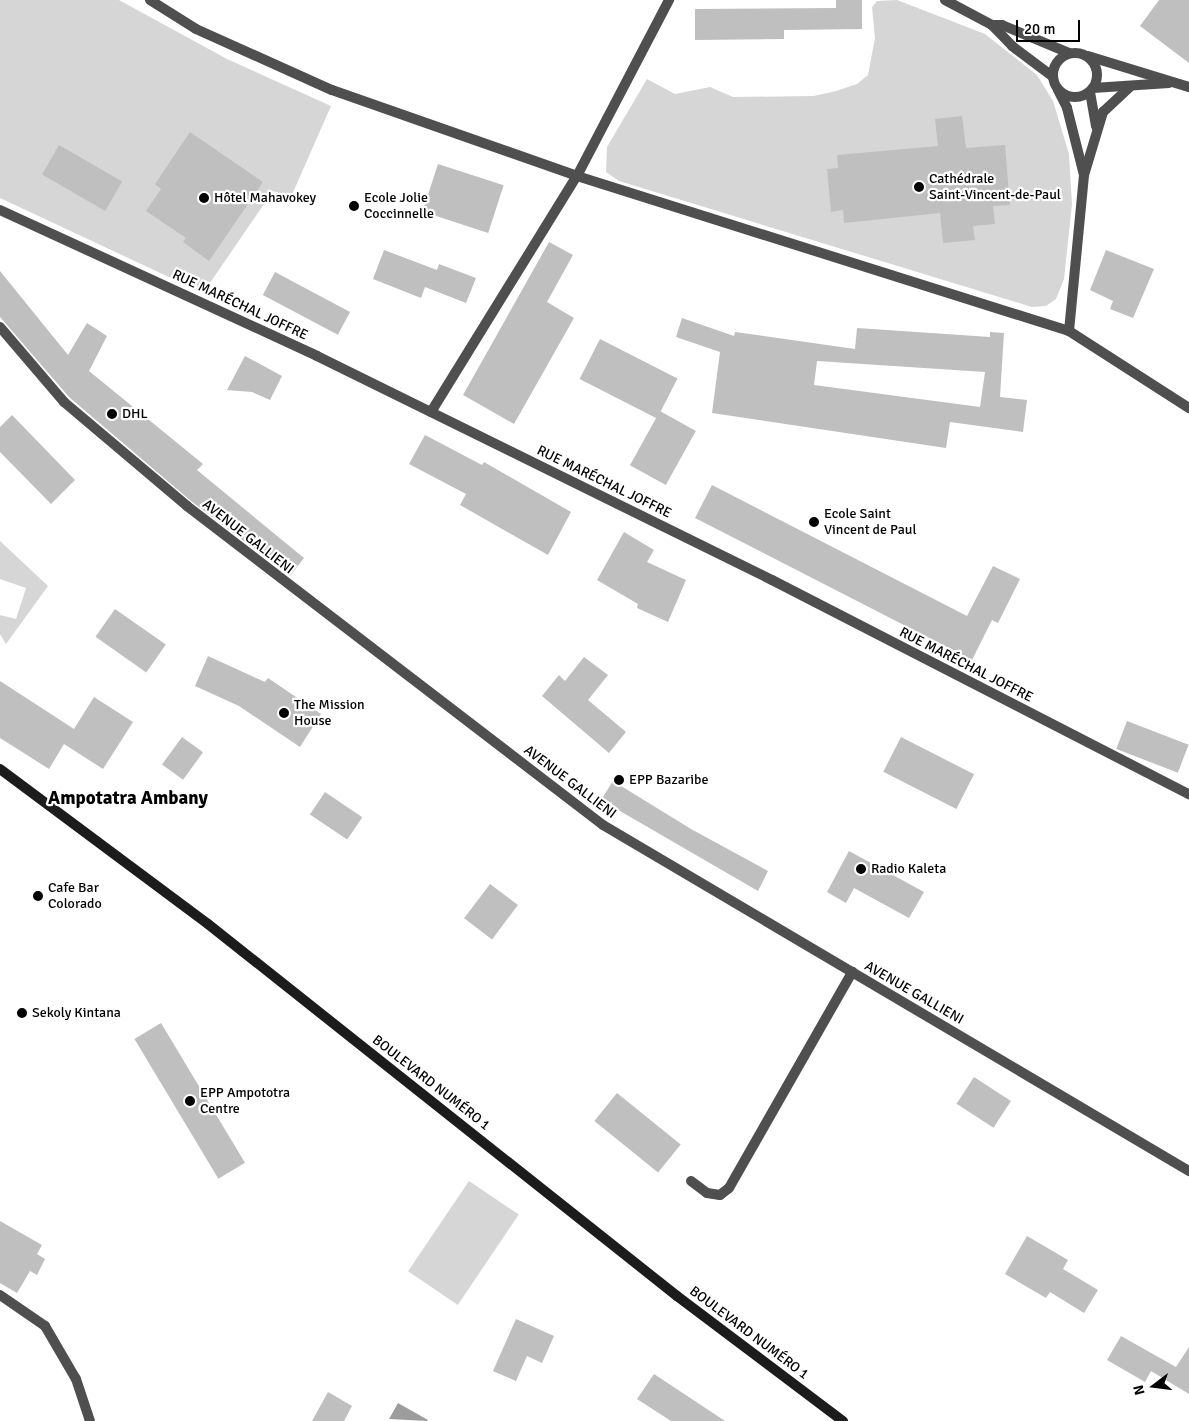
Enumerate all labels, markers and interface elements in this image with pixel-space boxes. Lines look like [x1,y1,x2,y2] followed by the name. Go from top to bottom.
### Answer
[1019,10,1083,42] scale bar
[1024,20,1055,38] text: 20 m
[929,171,1061,203] place label: Cathédrale Saint-Vincent-de-Paul
[913,181,925,193] marker: Cathédrale Saint-Vincent-de-Paul
[214,190,316,206] place label: Hôtel Mahavokey
[364,190,434,222] place label: Ecole Jolie Coccinnelle
[198,192,210,204] marker: Hôtel Mahavokey
[348,200,360,212] marker: Ecole Jolie Coccinnelle
[170,266,310,344] street label: RUE MARÉCHAL JOFFRE
[122,406,148,422] place label: DHL
[106,408,118,420] marker: DHL
[534,442,674,522] street label: RUE MARÉCHAL JOFFRE
[199,496,297,578] street label: AVENUE GALLIENI
[824,506,917,538] place label: Ecole Saint Vincent de Paul
[808,516,820,528] marker: Ecole Saint Vincent de Paul
[896,624,1036,706] street label: RUE MARÉCHAL JOFFRE
[294,697,365,730] place label: The Mission House
[278,707,290,719] marker: The Mission House
[521,742,619,822] street label: AVENUE GALLIENI
[629,772,708,788] place label: EPP Bazaribe
[613,774,625,786] marker: EPP Bazaribe
[48,788,208,810] district label: Ampotatra Ambany
[871,861,946,877] place label: Radio Kaleta
[855,863,867,875] marker: Radio Kaleta
[48,880,102,912] place label: Cafe Bar Colorado
[32,890,44,902] marker: Cafe Bar Colorado
[862,958,966,1028] street label: AVENUE GALLIENI
[32,1005,121,1021] place label: Sekoly Kintana
[16,1007,28,1019] marker: Sekoly Kintana
[369,1032,493,1134] street label: BOULEVARD NUMÉRO 1
[200,1085,290,1118] place label: EPP Ampototra Centre
[184,1095,196,1107] marker: EPP Ampototra Centre
[686,1283,812,1383] street label: BOULEVARD NUMÉRO 1
[1129,1361,1179,1411] north arrow
[1130,1383,1149,1397] text: N

